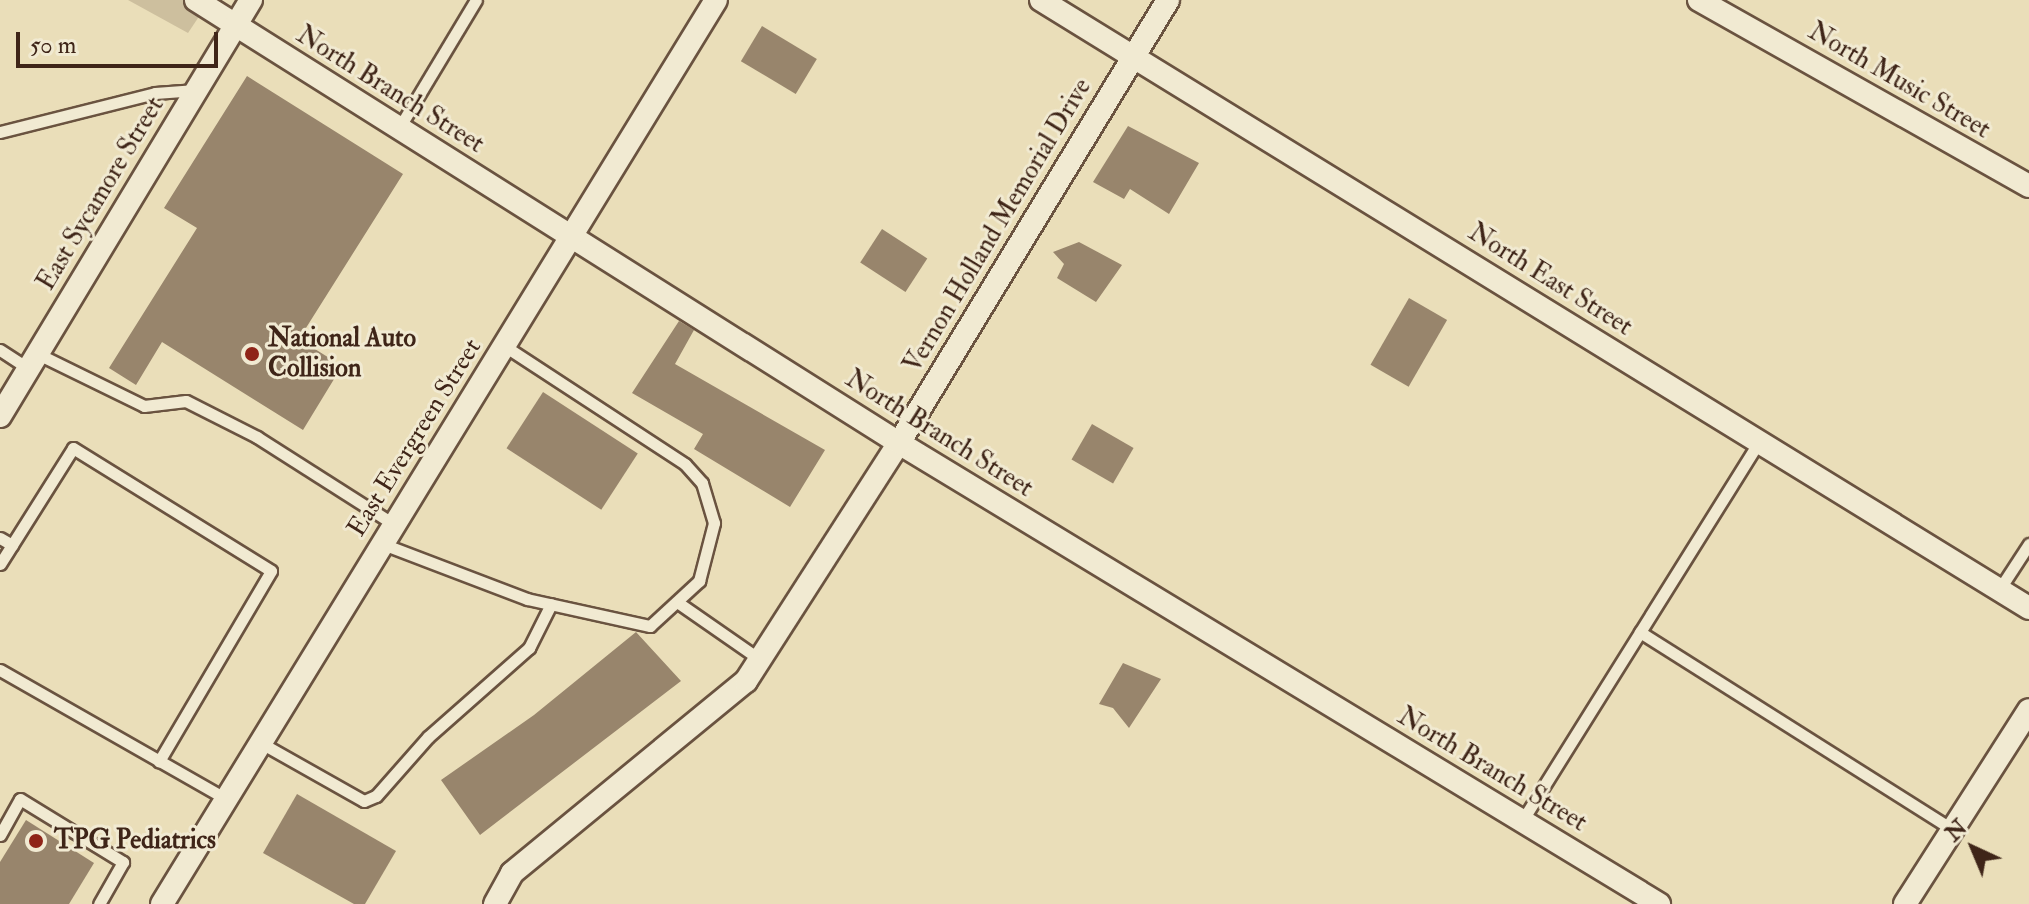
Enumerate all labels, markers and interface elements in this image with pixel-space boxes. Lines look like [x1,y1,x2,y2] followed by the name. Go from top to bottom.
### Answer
[20,16,222,66] scale bar
[1802,16,1996,146] street label: North Music Street
[290,20,490,160] street label: North Branch Street
[30,30,76,61] text: 50 m
[898,73,1098,379] street label: Vernon Holland Memorial Drive
[31,92,171,296] street label: East Sycamore Street
[1462,217,1638,343] street label: North East Street
[268,323,416,384] place label: National Auto Collision
[341,333,489,543] street label: East Evergreen Street
[243,345,261,363] marker: National Auto Collision
[839,364,1039,504] street label: North Branch Street
[1392,701,1592,839] street label: North Branch Street
[1933,808,2013,888] north arrow
[1940,814,1973,848] text: N
[54,825,216,857] place label: TPG Pediatrics
[25,830,47,852] marker: TPG Pediatrics

